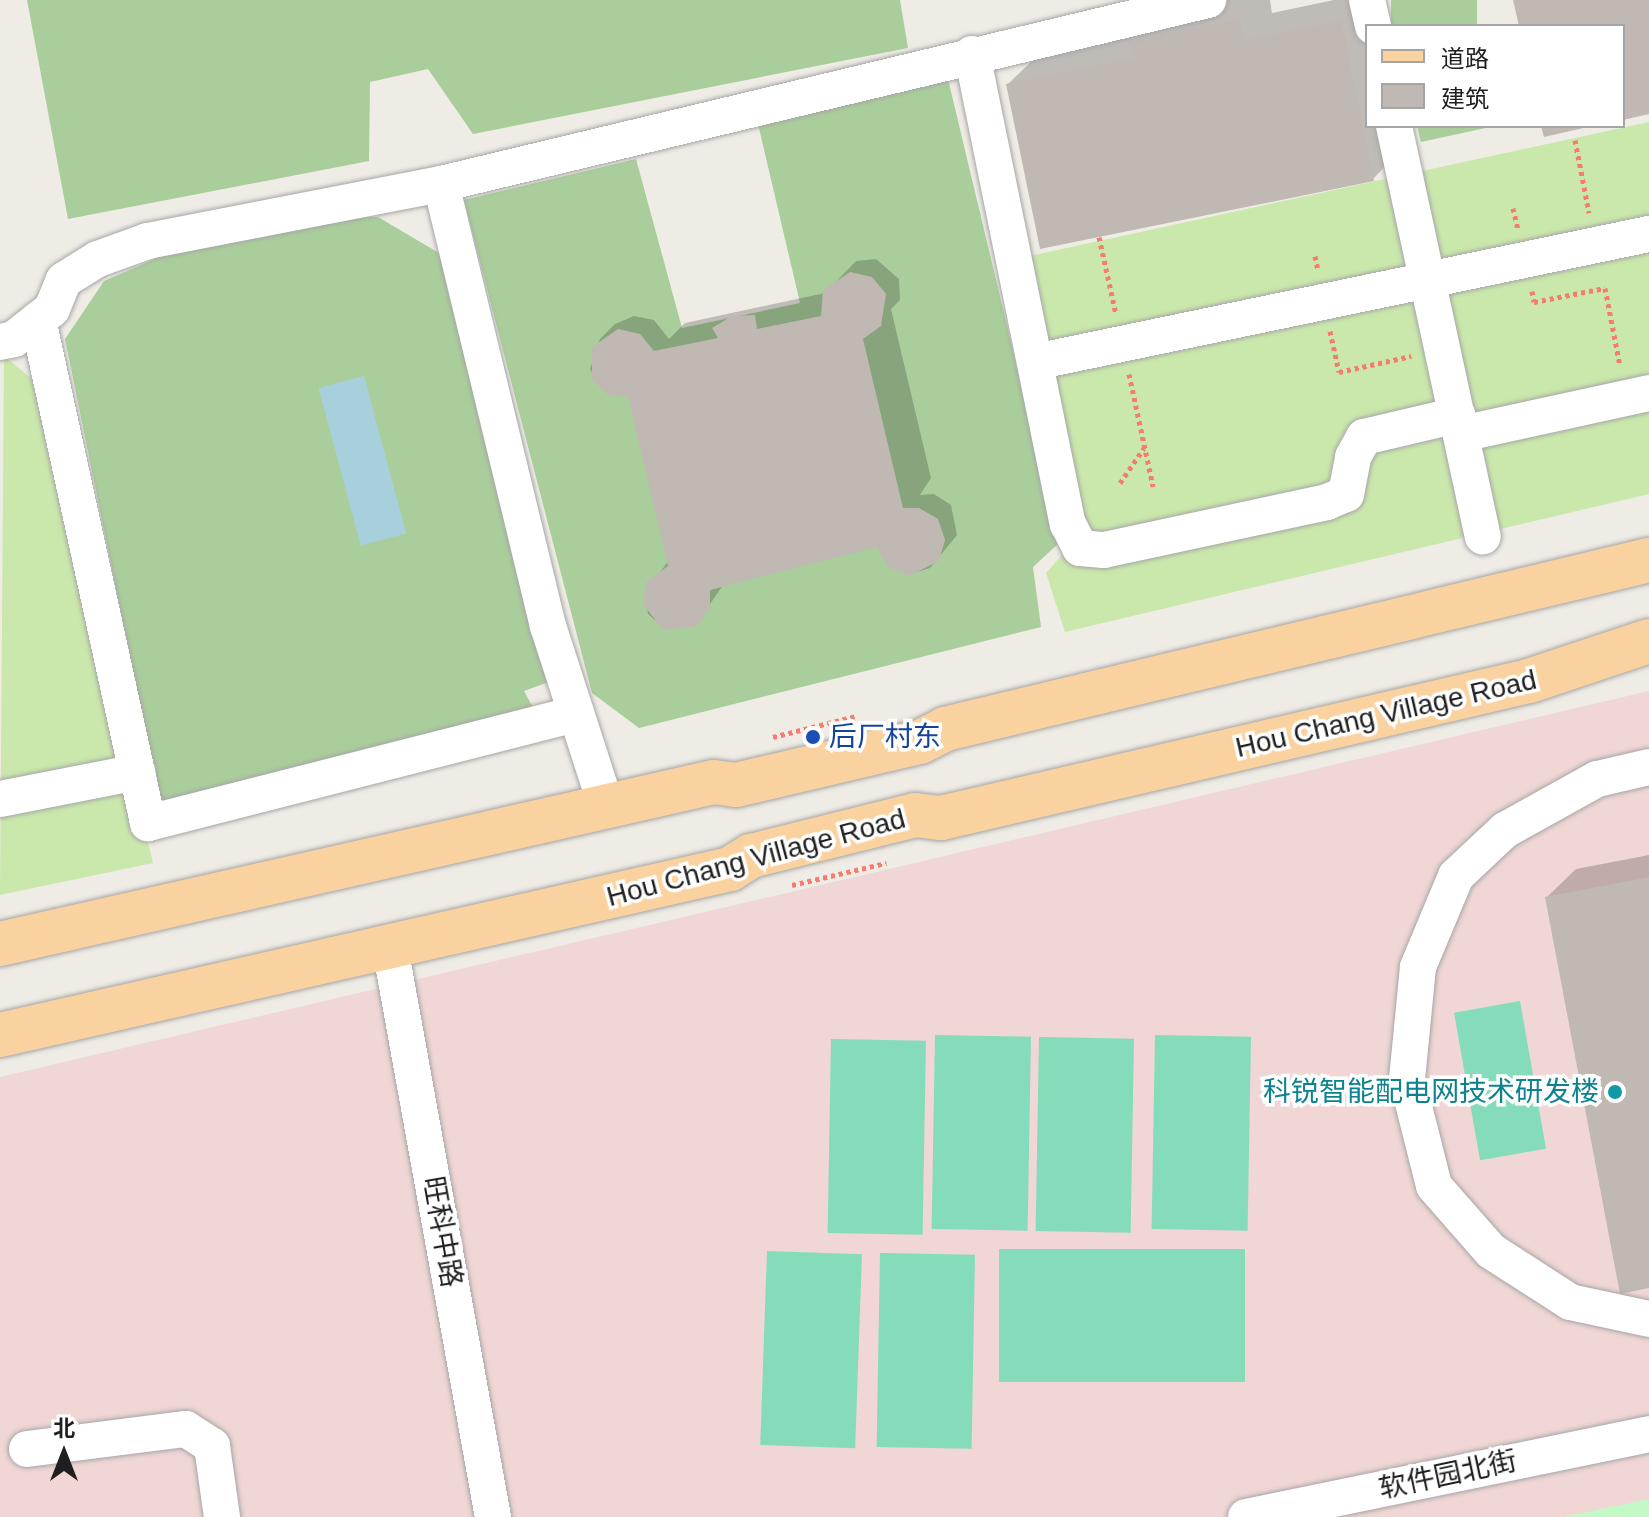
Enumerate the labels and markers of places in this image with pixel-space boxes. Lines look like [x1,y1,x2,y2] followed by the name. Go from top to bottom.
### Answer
[829,720,941,754] place label: 后厂村东
[804,728,822,746] marker: 后厂村东
[1263,1075,1599,1109] place label: 科锐智能配电网技术研发楼
[1606,1083,1624,1101] marker: 科锐智能配电网技术研发楼

